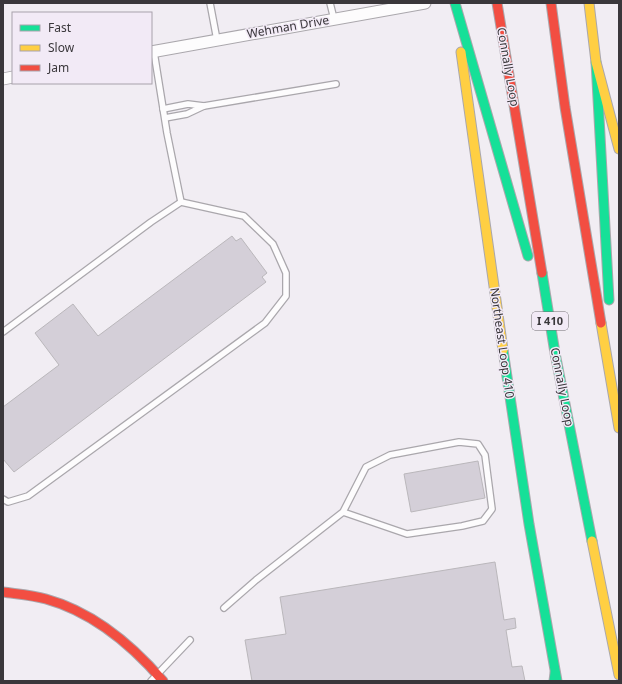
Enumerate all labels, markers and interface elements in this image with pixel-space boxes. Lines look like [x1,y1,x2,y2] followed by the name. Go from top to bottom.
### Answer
[245,11,331,42] street label: Wehman Drive
[12,12,152,84] legend
[48,19,72,36] text: Fast
[493,26,524,108] street label: Connally Loop
[48,39,75,56] text: Slow
[47,59,69,76] text: Jam
[486,286,519,400] street label: Northeast Loop 410
[532,312,568,330] road number: I 410
[547,346,578,428] street label: Connally Loop

